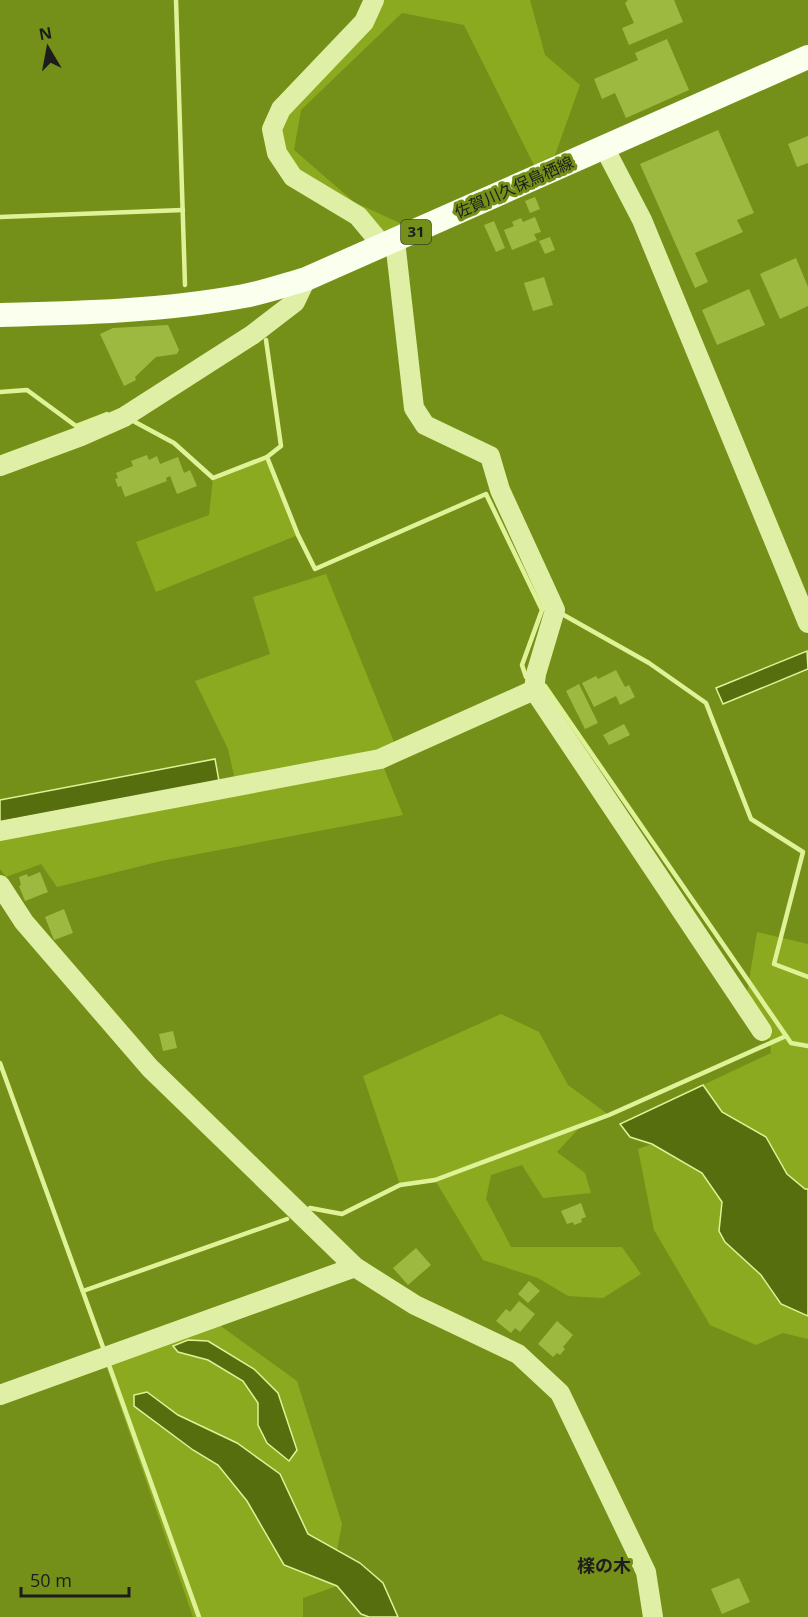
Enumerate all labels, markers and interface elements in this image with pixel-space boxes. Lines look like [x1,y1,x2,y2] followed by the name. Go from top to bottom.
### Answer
[18,18,78,78] north arrow
[37,21,54,45] text: N
[451,151,577,223] street label: 佐賀川久保鳥栖線
[401,220,431,244] road number: 31
[577,1553,631,1577] district label: 檪の木
[21,1560,129,1598] scale bar
[30,1568,72,1592] text: 50 m

